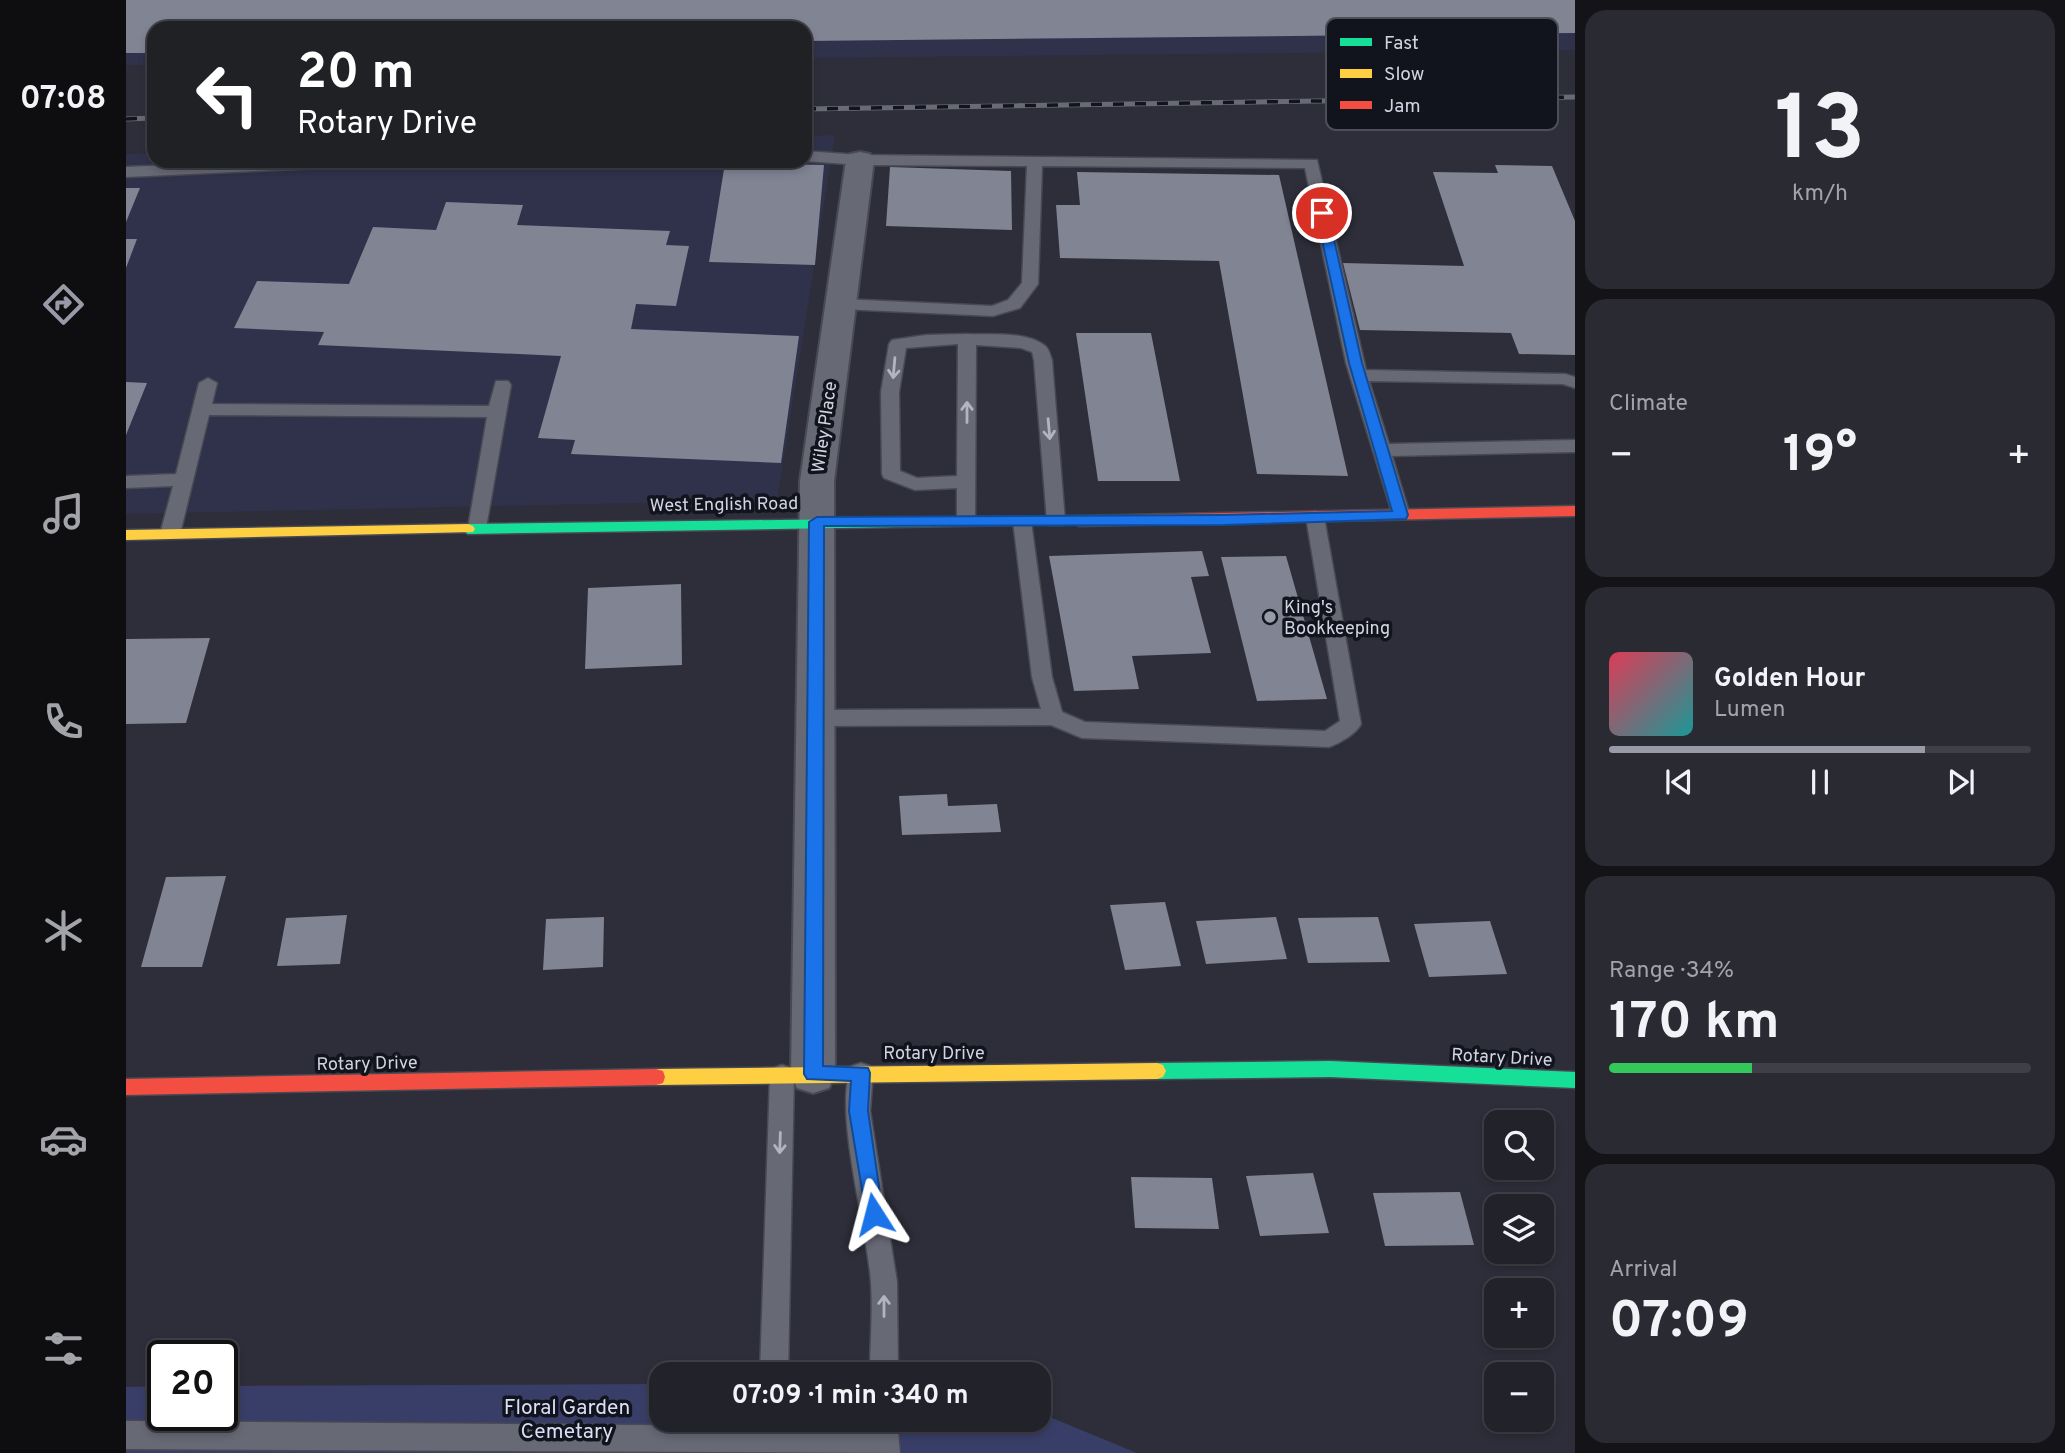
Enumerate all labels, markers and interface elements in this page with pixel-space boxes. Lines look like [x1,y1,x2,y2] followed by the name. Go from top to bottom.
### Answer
[1326,18,1558,130] legend
[1384,32,1419,56] text: Fast
[297,44,414,106] text: 20 m
[182,49,273,140] icon: left
[1384,63,1424,87] text: Slow
[1775,77,1865,192] text: 13
[20,80,106,120] text: 07:08
[1384,95,1421,119] text: Jam
[297,105,477,145] text: Rotary Drive
[1792,180,1848,209] text: km/h
[1292,183,1352,243] pin
[1303,194,1341,232] icon: arrive
[39,280,88,329] icon: directions
[887,356,900,379] one-way arrow
[808,380,843,474] street label: Wiley Place
[1609,390,1688,419] text: Climate
[960,401,974,424] one-way arrow
[1042,417,1055,440] one-way arrow
[1783,424,1857,490] text: 19°
[1609,433,1634,482] text: −
[2006,433,2031,482] text: +
[39,489,88,538] icon: music
[650,493,798,518] street label: West English Road
[1284,597,1390,641] place label: King's Bookkeeping
[1262,609,1278,625] marker: King's Bookkeeping
[1714,663,1865,696] text: Golden Hour
[1714,696,1785,725] text: Lumen
[39,697,88,746] icon: phone
[1660,763,1698,801] icon: previous
[1801,763,1839,801] icon: pause
[1942,763,1980,801] icon: next
[39,906,88,955] icon: climate
[1609,957,1734,986] text: Range · 34%
[1609,991,1780,1057] text: 170 km
[883,1043,985,1066] street label: Rotary Drive
[1451,1044,1553,1073] street label: Rotary Drive
[316,1052,418,1077] street label: Rotary Drive
[1484,1110,1554,1432] map controls
[1484,1110,1554,1180] button: search
[39,1115,88,1164] icon: car
[773,1131,787,1154] one-way arrow
[837,1177,911,1251] position arrow
[1484,1194,1554,1264] button: layers
[1609,1256,1678,1285] text: Arrival
[1484,1278,1554,1348] button: +
[1609,1290,1749,1356] text: 07:09
[877,1294,891,1317] one-way arrow
[39,1324,88,1373] icon: filters
[147,1340,238,1431] speed limit sign: 20
[1484,1362,1554,1432] button: −
[731,1380,969,1413] text: 07:09 · 1 min · 340 m
[504,1395,630,1446] park label: Floral Garden Cemetary

